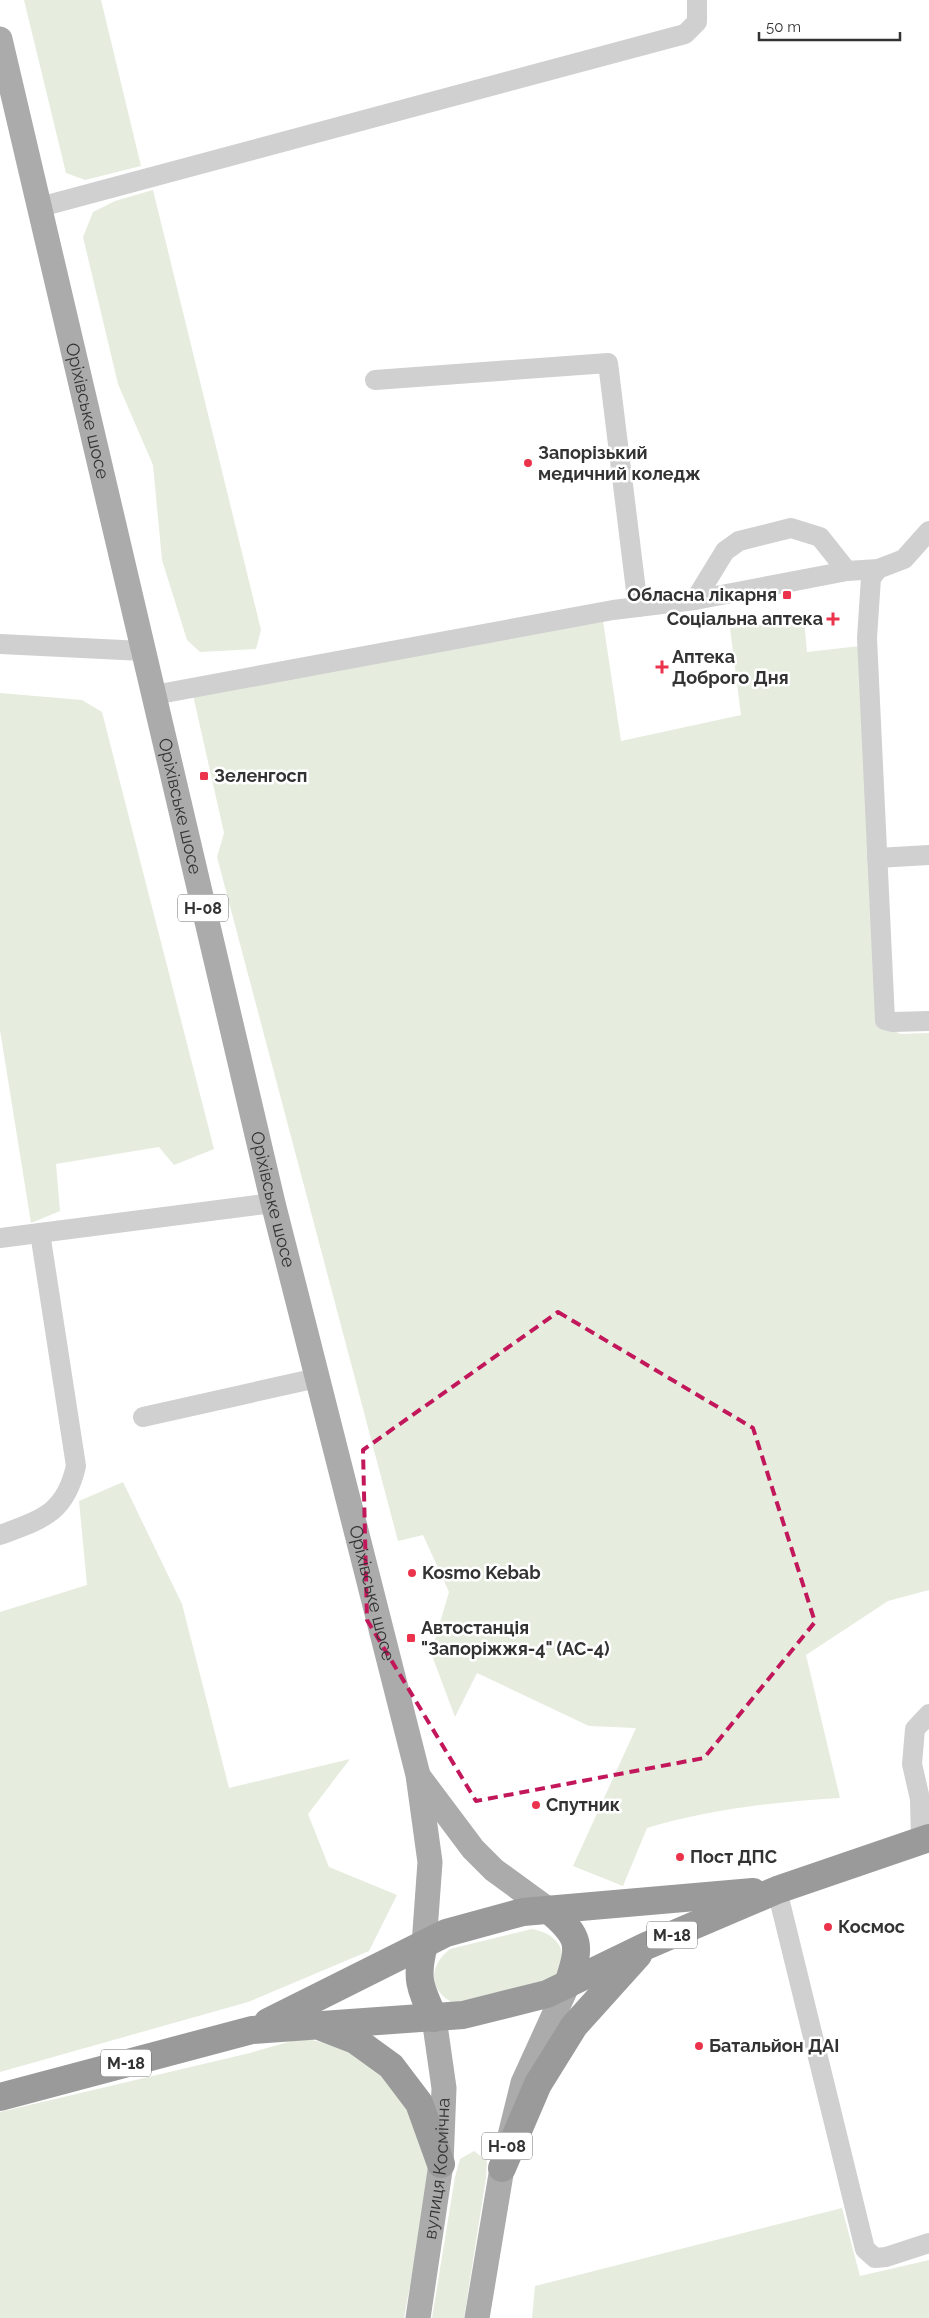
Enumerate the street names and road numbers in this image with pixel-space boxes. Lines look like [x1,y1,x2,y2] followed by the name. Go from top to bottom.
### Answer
[62,341,114,481] street label: Оріхівське шосе
[154,736,207,877] street label: Оріхівське шосе
[178,894,228,921] road number: Н-08
[247,1129,300,1270] street label: Оріхівське шосе
[345,1523,400,1663] street label: Оріхівське шосе
[647,1922,697,1948] road number: М-18
[101,2050,151,2076] road number: М-18
[419,2097,454,2241] street label: вулиця Космічна
[482,2132,532,2160] road number: Н-08

